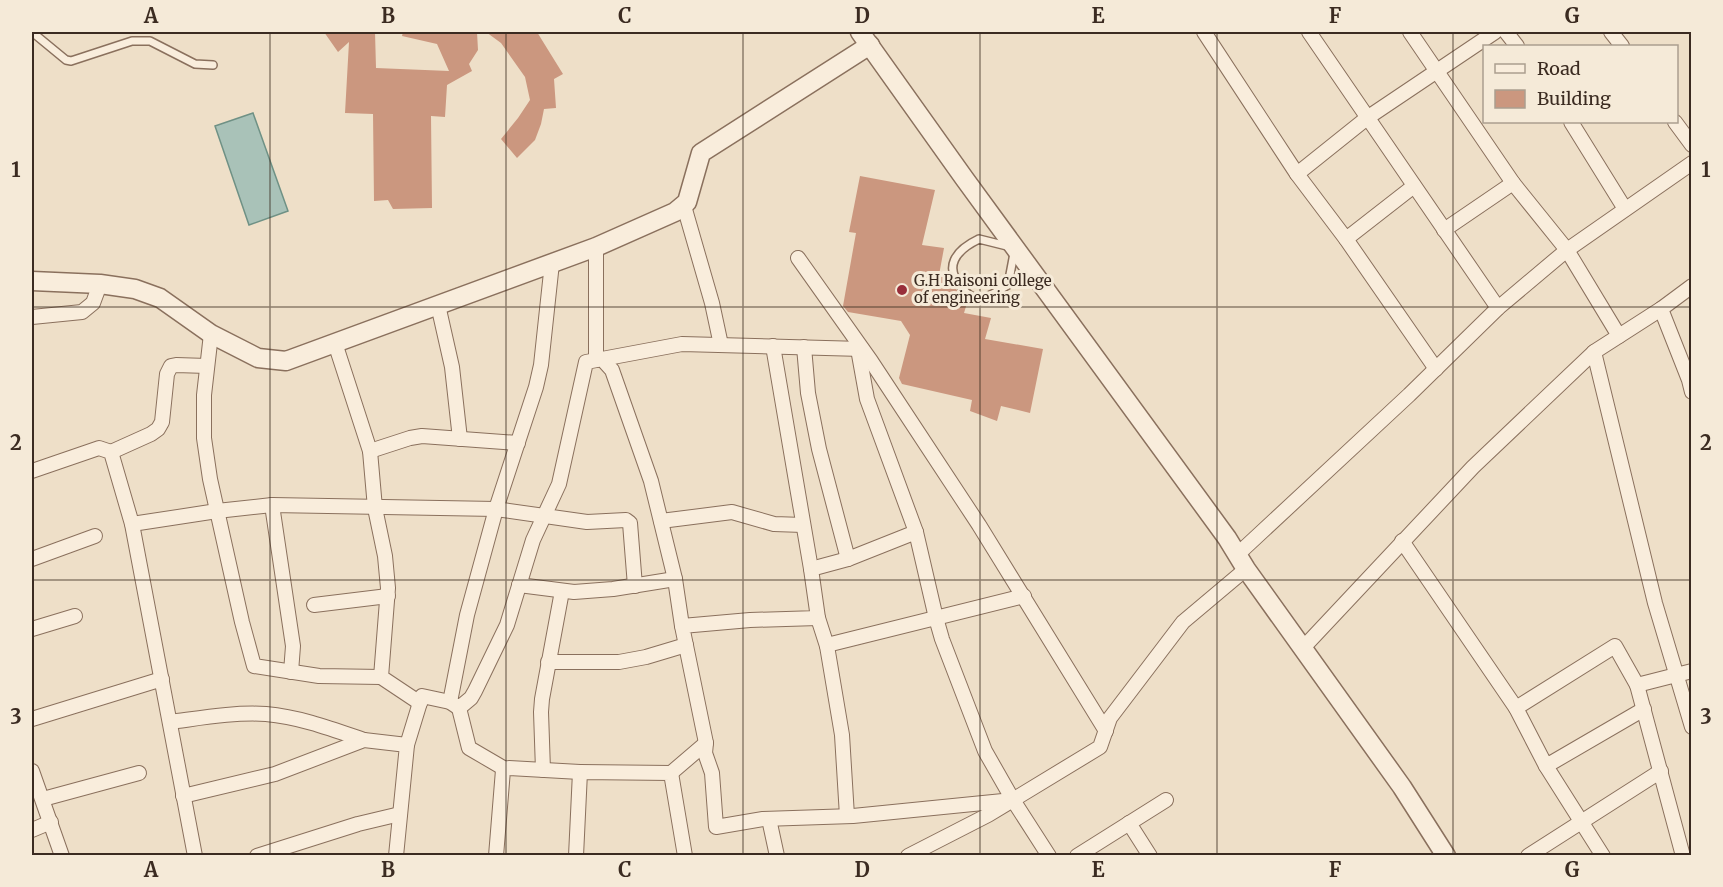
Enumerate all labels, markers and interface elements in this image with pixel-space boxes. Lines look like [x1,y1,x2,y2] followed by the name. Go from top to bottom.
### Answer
[143,3,159,28] text: A
[381,3,395,28] text: B
[618,3,632,28] text: C
[854,3,870,28] text: D
[1091,3,1105,28] text: E
[1329,3,1342,28] text: F
[1565,3,1580,28] text: G
[1483,45,1678,123] legend
[1537,57,1581,80] text: Road
[1537,87,1611,110] text: Building
[11,157,21,182] text: 1
[1701,157,1711,182] text: 1
[914,271,1052,307] place label: G.H Raisoni college of engineering
[895,283,909,297] marker: G.H Raisoni college of engineering
[10,430,22,455] text: 2
[1700,430,1712,455] text: 2
[10,704,22,729] text: 3
[1700,704,1712,729] text: 3
[143,857,159,882] text: A
[381,857,395,882] text: B
[618,857,632,882] text: C
[854,857,870,882] text: D
[1091,857,1105,882] text: E
[1329,857,1342,882] text: F
[1565,857,1580,882] text: G

